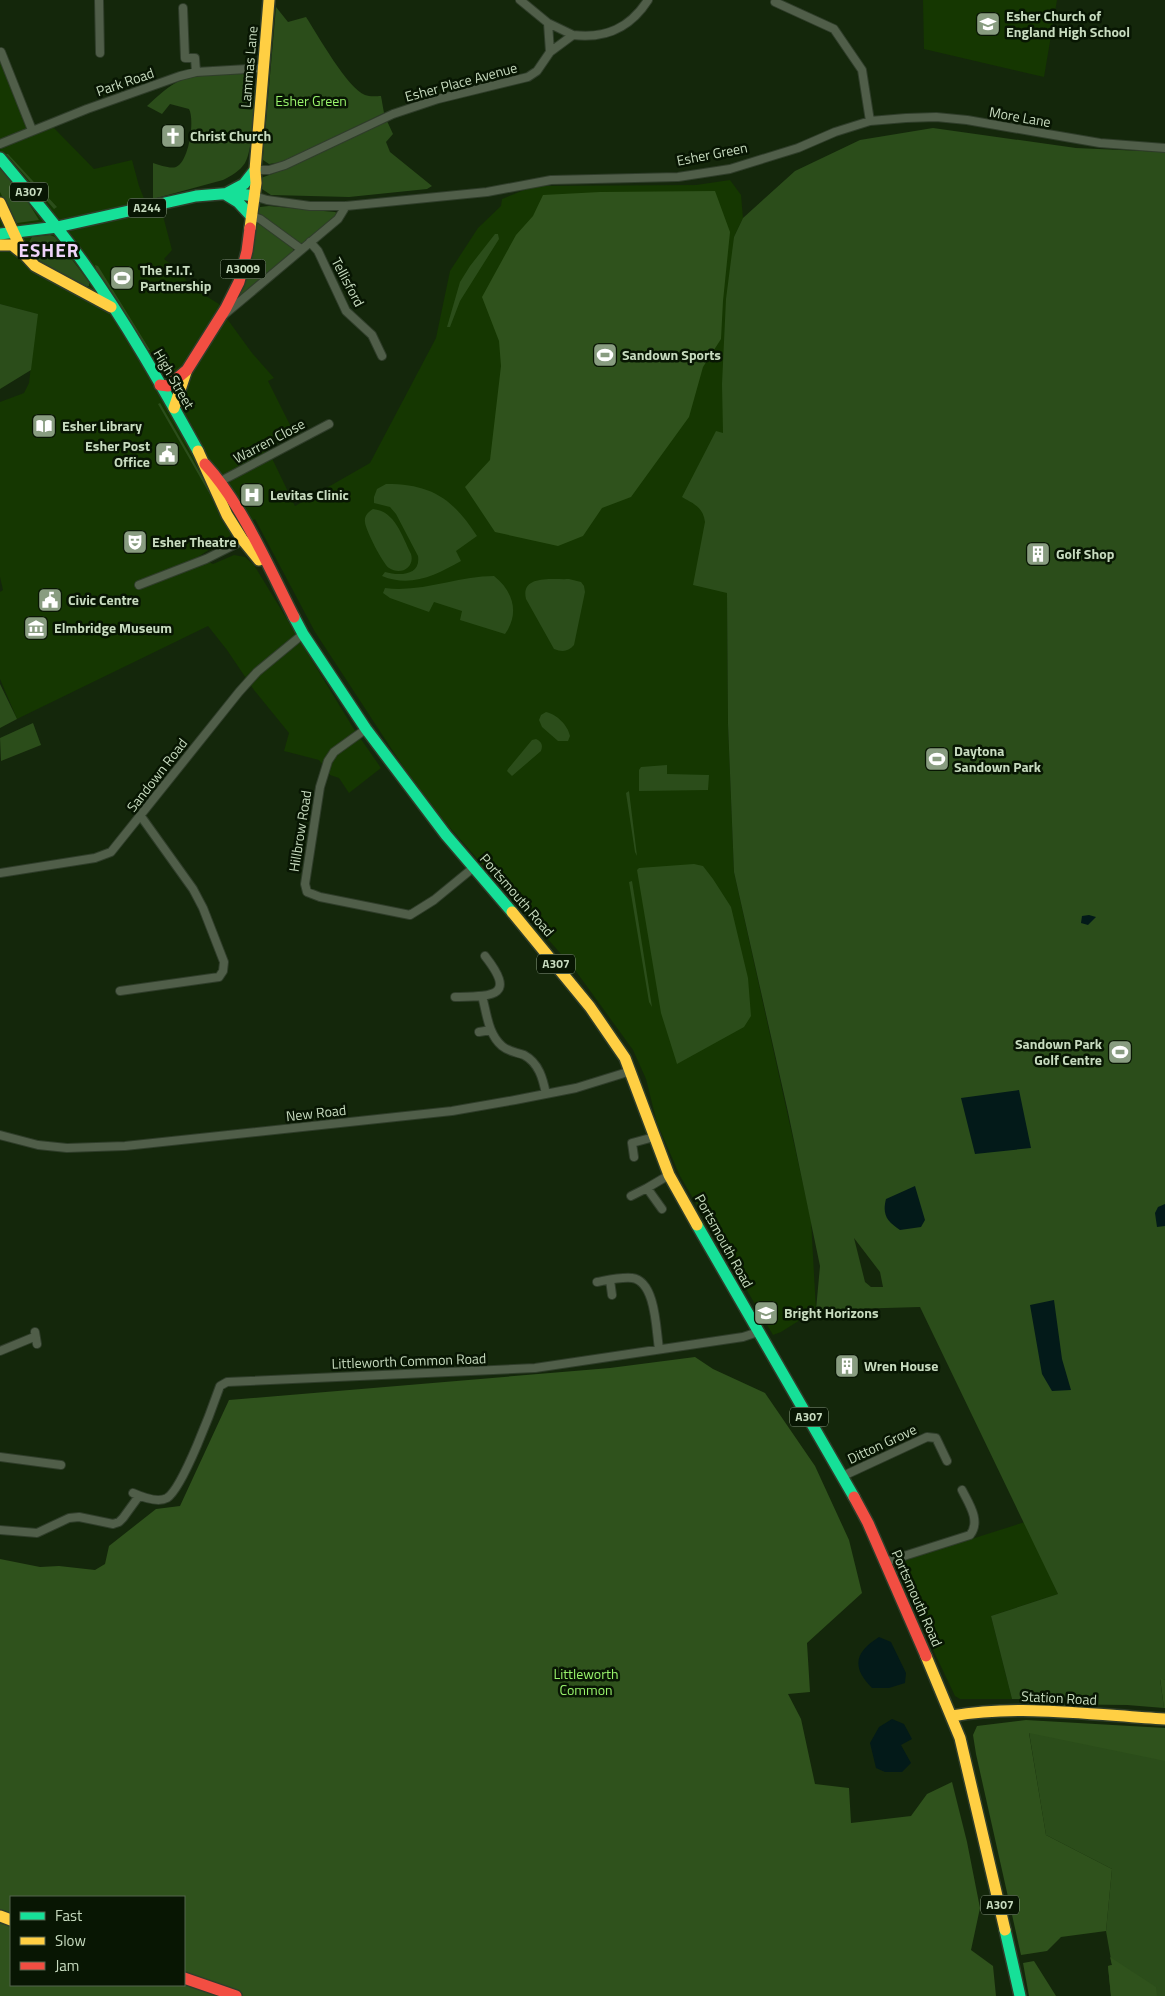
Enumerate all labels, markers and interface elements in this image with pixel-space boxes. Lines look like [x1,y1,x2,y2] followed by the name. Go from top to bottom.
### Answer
[1006,5,1130,42] place label: Esher Church of England High School
[975,11,1001,37] school or university icon: Esher Church of England High School
[234,25,263,109] street label: Lammas Lane
[402,56,519,107] street label: Esher Place Avenue
[93,62,157,101] street label: Park Road
[275,90,347,111] park label: Esher Green
[988,101,1053,132] street label: More Lane
[160,123,186,149] church icon: Christ Church
[190,125,271,146] place label: Christ Church
[675,136,749,171] street label: Esher Green
[10,182,48,202] road number: A307
[128,198,166,218] road number: A244
[18,235,80,264] district label: ESHER
[327,253,370,310] street label: Tellisford
[140,259,212,296] place label: The F.I.T. Partnership
[220,260,266,278] road number: A3009
[109,265,135,291] sports icon: The F.I.T. Partnership
[592,342,618,368] sports icon: Sandown Sports
[622,344,721,365] place label: Sandown Sports
[149,345,200,413] street label: High Street
[31,413,57,439] library icon: Esher Library
[229,413,308,468] street label: Warren Close
[62,415,142,436] place label: Esher Library
[85,435,150,472] place label: Esher Post Office
[154,441,180,467] public building icon: Esher Post Office
[239,482,265,508] hospital icon: Levitas Clinic
[270,484,349,505] place label: Levitas Clinic
[122,529,148,555] theatre icon: Esher Theatre
[152,531,236,552] place label: Esher Theatre
[1025,541,1051,567] building icon: Golf Shop
[1056,543,1115,564] place label: Golf Shop
[37,587,63,613] public building icon: Civic Centre
[68,589,139,610] place label: Civic Centre
[23,615,49,641] museum icon: Elmbridge Museum
[54,617,172,638] place label: Elmbridge Museum
[121,733,192,816] street label: Sandown Road
[954,740,1042,777] place label: Daytona Sandown Park
[924,746,950,772] sports icon: Daytona Sandown Park
[283,789,316,873] street label: Hillbrow Road
[475,848,560,941] street label: Portsmouth Road
[537,954,575,974] road number: A307
[1015,1033,1103,1070] place label: Sandown Park Golf Centre
[1107,1039,1133,1065] sports icon: Sandown Park Golf Centre
[285,1099,347,1126] street label: New Road
[690,1190,759,1291] street label: Portsmouth Road
[753,1300,779,1326] school or university icon: Bright Horizons
[784,1302,879,1323] place label: Bright Horizons
[331,1347,487,1374] street label: Littleworth Common Road
[834,1353,860,1379] building icon: Wren House
[864,1355,938,1376] place label: Wren House
[790,1408,828,1426] road number: A307
[844,1418,920,1469] street label: Ditton Grove
[887,1546,948,1650] street label: Portsmouth Road
[553,1663,619,1700] park label: Littleworth Common
[1021,1685,1097,1710] street label: Station Road
[10,1896,185,1986] legend
[981,1896,1019,1914] road number: A307
[55,1904,83,1927] text: Fast
[55,1929,86,1952] text: Slow
[55,1954,79,1977] text: Jam

